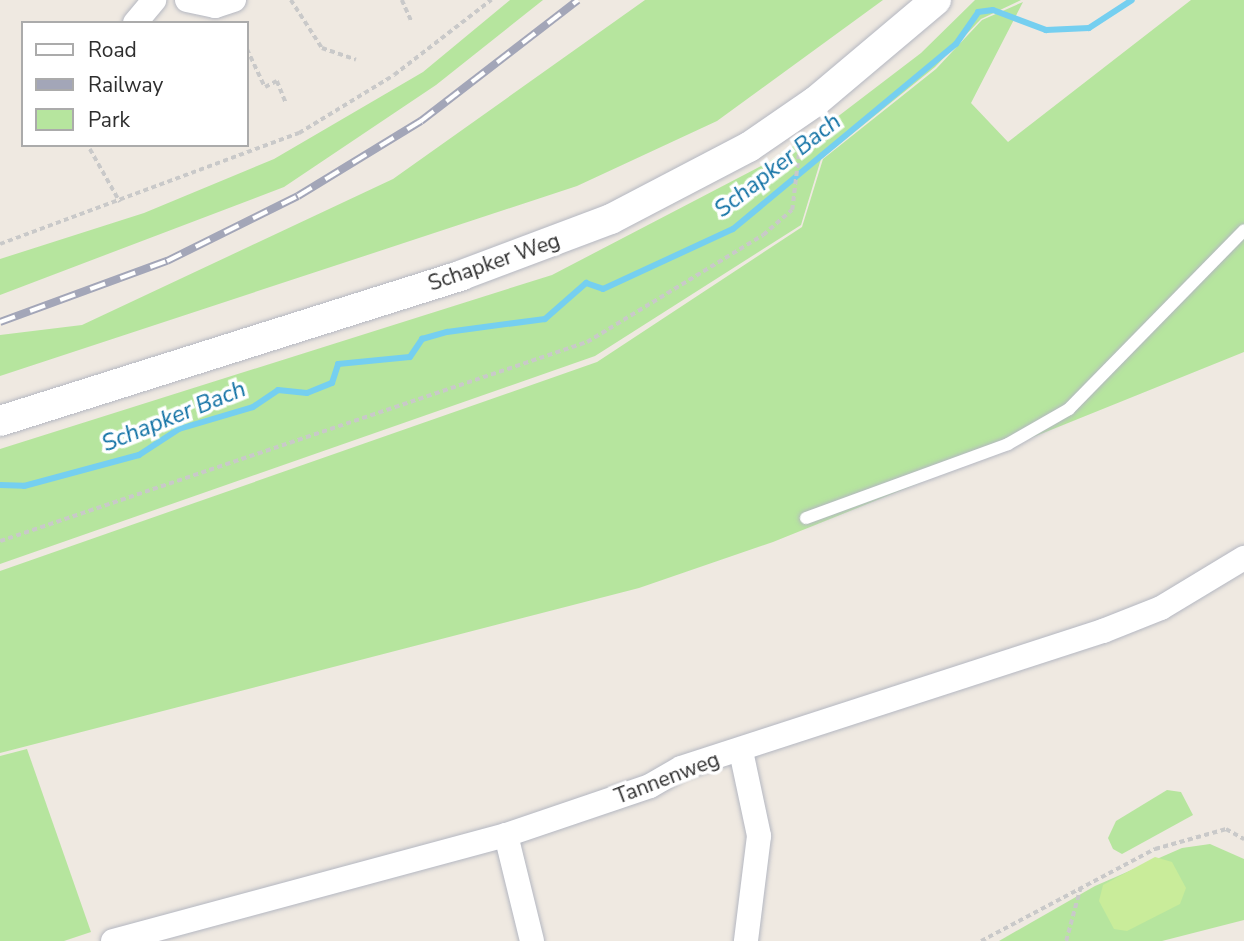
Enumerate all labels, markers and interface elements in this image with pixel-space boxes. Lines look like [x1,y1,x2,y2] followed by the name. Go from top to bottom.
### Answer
[21,21,248,147] legend
[88,36,137,64] text: Road
[88,71,163,99] text: Railway
[88,106,130,134] text: Park
[709,108,847,224] water label: Schapker Bach
[425,228,563,296] street label: Schapker Weg
[98,376,250,458] water label: Schapker Bach
[611,747,723,809] street label: Tannenweg

